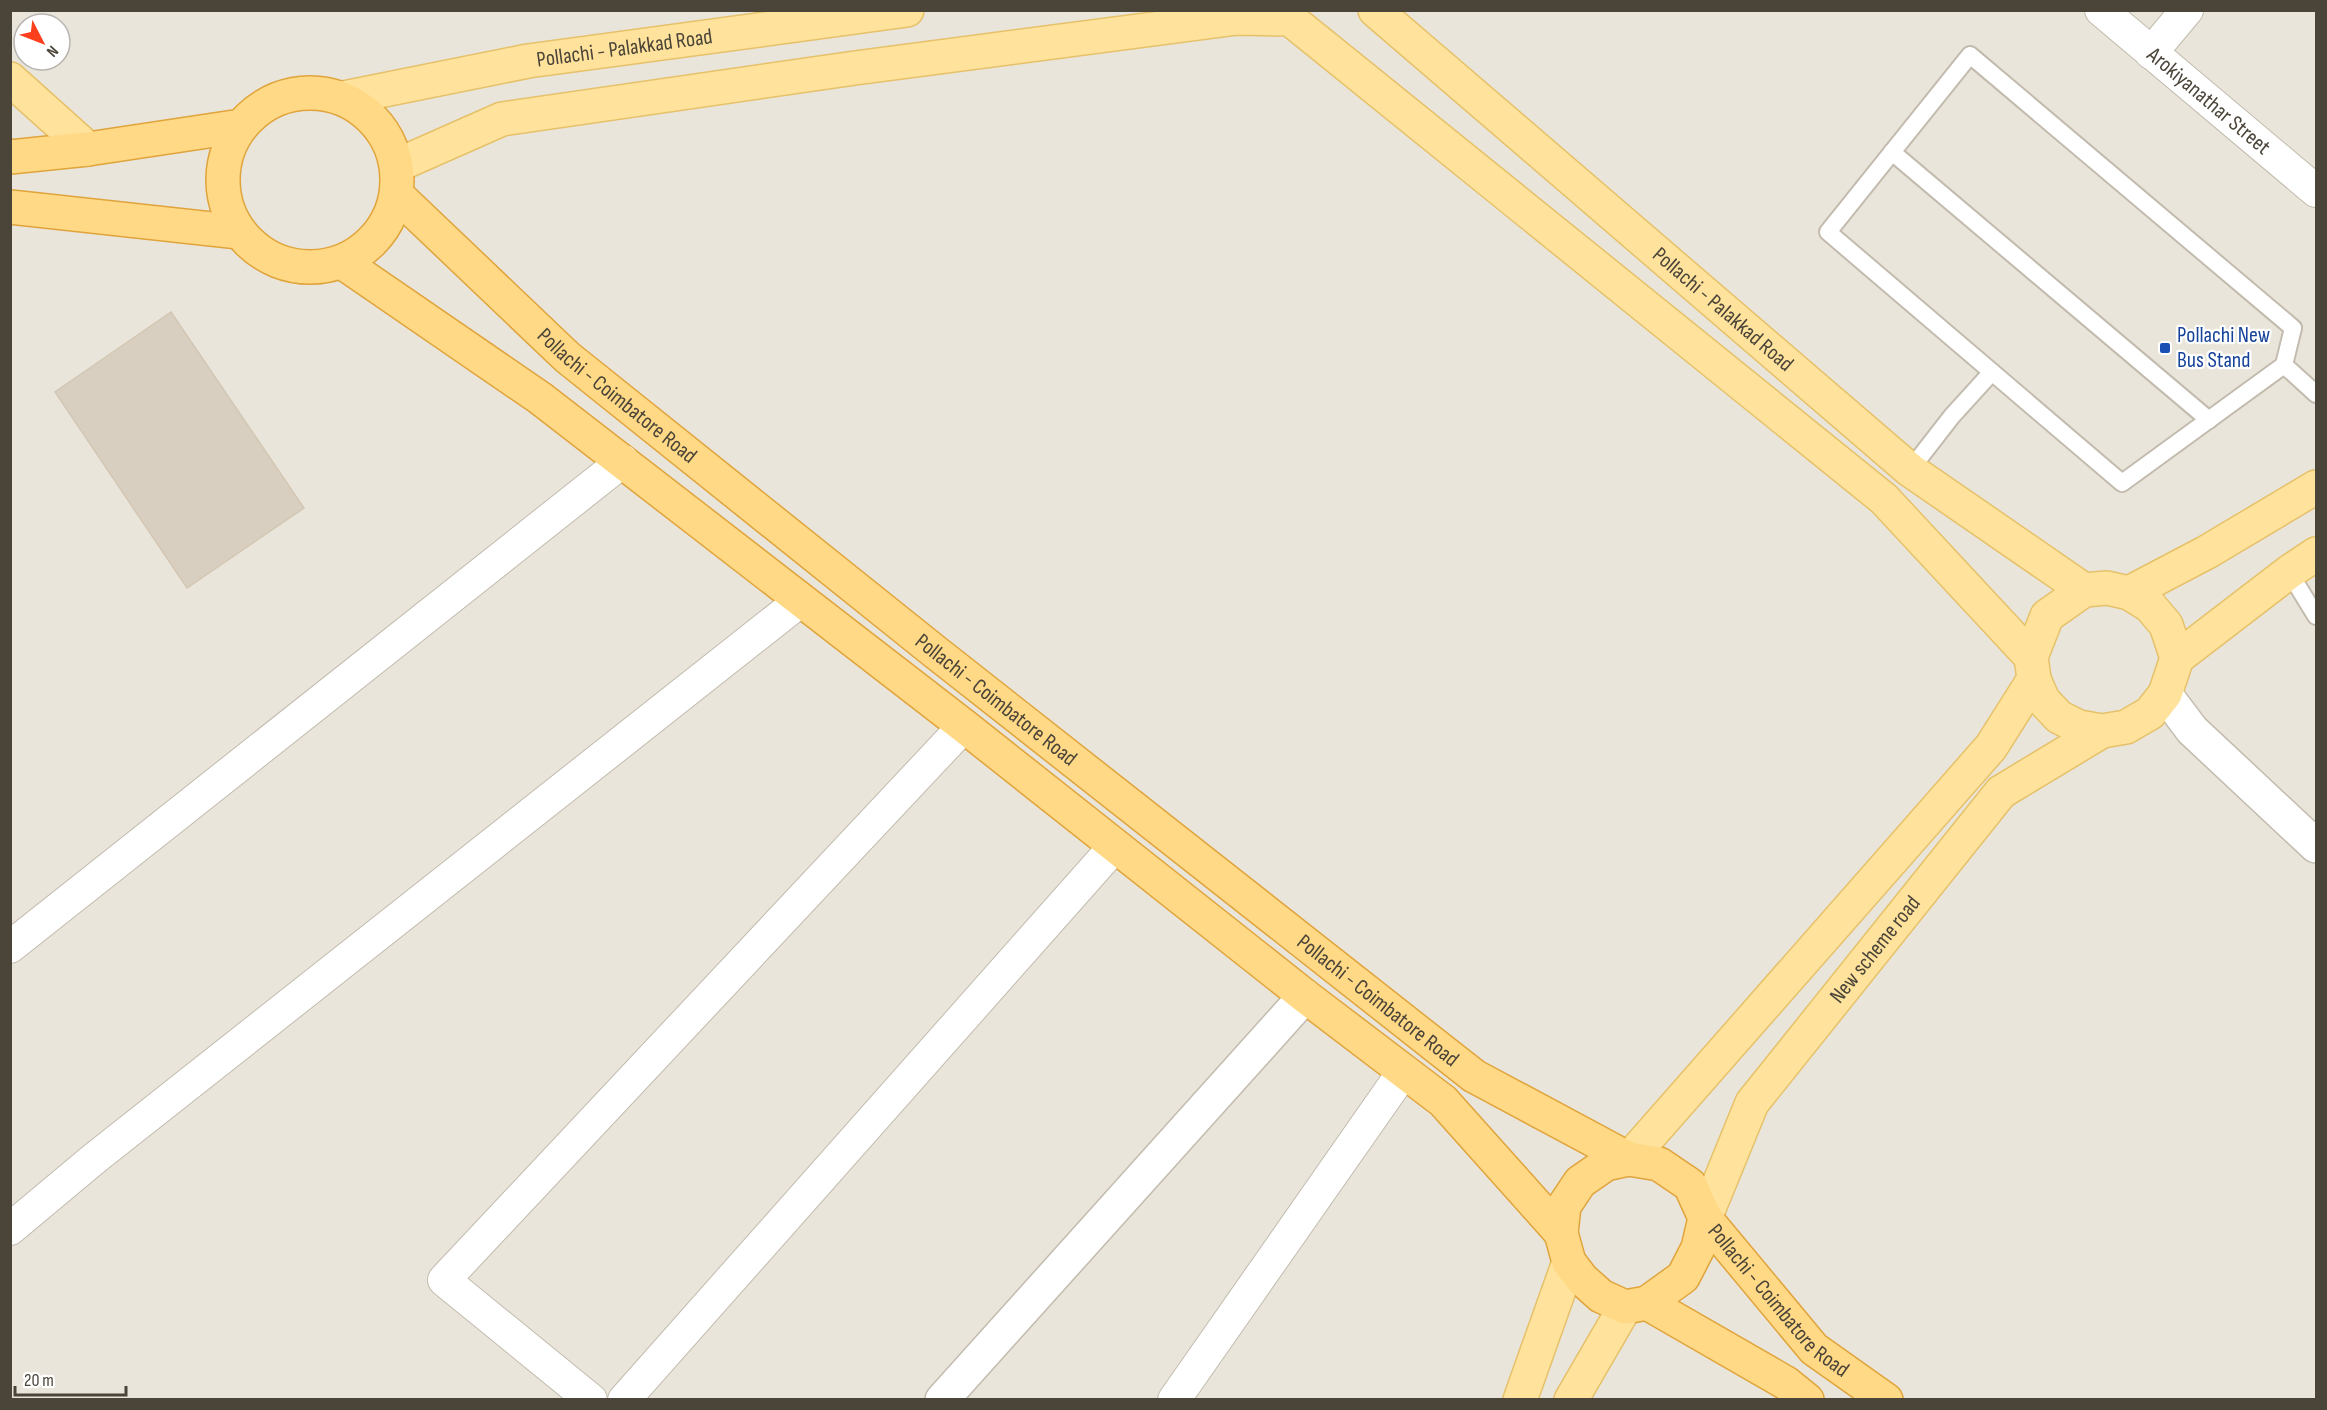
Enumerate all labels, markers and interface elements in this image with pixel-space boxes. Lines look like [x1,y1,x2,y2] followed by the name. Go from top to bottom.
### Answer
[12,12,72,72] north arrow
[535,23,714,73] street label: Pollachi - Palakkad Road
[2141,41,2276,161] street label: Arokiyanathar Street
[42,42,62,61] text: N
[1647,241,1799,377] street label: Pollachi - Palakkad Road
[532,322,702,469] street label: Pollachi - Coimbatore Road
[2177,322,2270,374] place label: Pollachi New Bus Stand
[2158,341,2172,355] marker: Pollachi New Bus Stand
[910,628,1082,772] street label: Pollachi - Coimbatore Road
[1824,890,1926,1009] street label: New scheme road
[1292,928,1464,1072] street label: Pollachi - Coimbatore Road
[1702,1218,1854,1383] street label: Pollachi - Coimbatore Road
[15,1359,126,1397] scale bar
[24,1370,54,1391] text: 20 m

